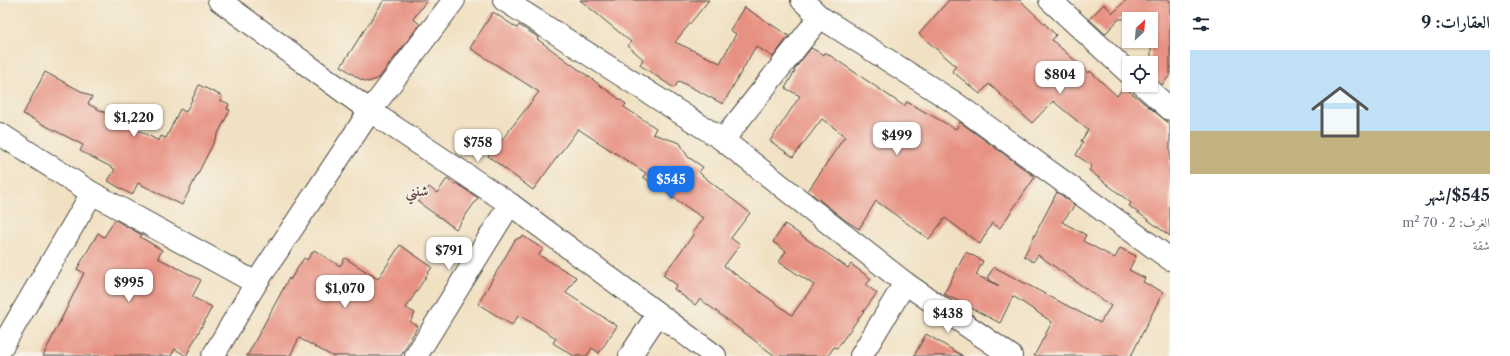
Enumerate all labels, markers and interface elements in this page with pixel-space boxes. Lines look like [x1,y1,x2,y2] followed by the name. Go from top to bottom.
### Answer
[1122,12,1158,48] north arrow
[1122,12,1158,92] map controls
[1421,12,1490,32] text: العقارات: 9
[1190,13,1212,35] icon: filters
[1122,56,1158,92] button: locate
[1036,61,1084,95] pin: $804
[1044,66,1076,82] text: $804
[1304,76,1376,148] icon: home
[101,104,167,138] pin: $1,220
[114,109,154,125] text: $1,220
[873,122,921,156] pin: $499
[882,127,912,143] text: $499
[454,129,502,163] pin: $758
[463,134,493,150] text: $758
[647,166,695,200] pin: $545
[656,171,686,187] text: $545
[405,181,429,205] district label: شنني
[1426,185,1490,205] text: $545/شهر
[1402,214,1490,230] text: الغرف: 2 · 70 m²
[425,237,473,271] pin: $791
[1473,237,1490,253] text: شقة
[435,242,463,258] text: $791
[105,269,153,303] pin: $995
[114,274,144,290] text: $995
[312,275,378,309] pin: $1,070
[325,280,365,296] text: $1,070
[924,300,972,334] pin: $438
[933,305,963,321] text: $438

